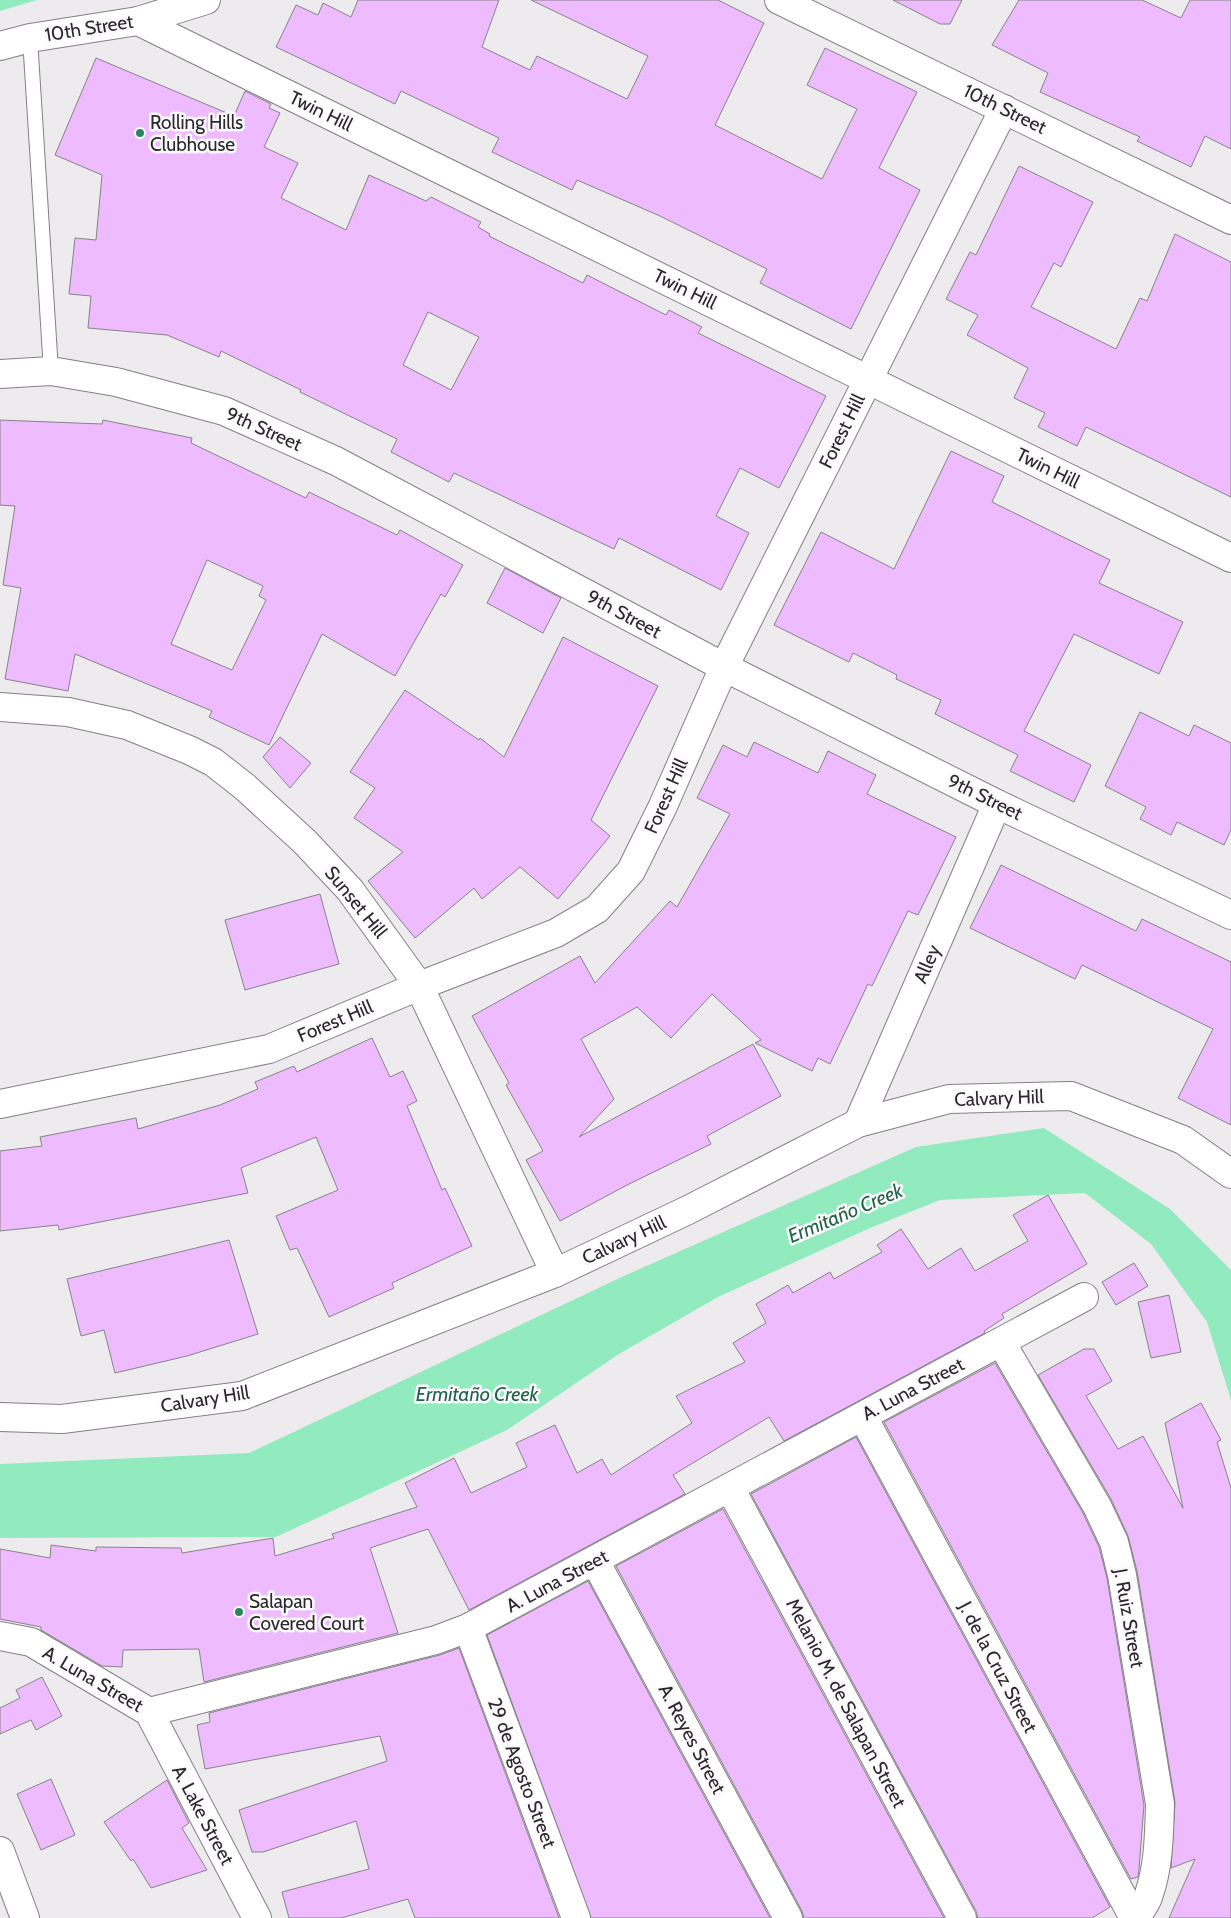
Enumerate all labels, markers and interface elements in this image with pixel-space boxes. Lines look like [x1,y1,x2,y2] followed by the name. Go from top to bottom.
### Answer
[43,10,135,46] street label: 10th Street
[960,79,1051,139] street label: 10th Street
[286,86,357,136] street label: Twin Hill
[150,111,243,156] place label: Rolling Hills Clubhouse
[134,127,146,139] marker: Rolling Hills Clubhouse
[650,264,721,314] street label: Twin Hill
[814,390,870,472] street label: Forest Hill
[223,402,306,456] street label: 9th Street
[1013,443,1084,493] street label: Twin Hill
[583,585,666,643] street label: 9th Street
[639,754,693,837] street label: Forest Hill
[944,769,1027,825] street label: 9th Street
[320,861,392,943] street label: Sunset Hill
[909,941,945,987] street label: Alley
[294,995,377,1047] street label: Forest Hill
[954,1085,1045,1111] street label: Calvary Hill
[784,1177,907,1248] water label: Ermitaño Creek
[579,1210,670,1269] street label: Calvary Hill
[858,1352,968,1425] street label: A. Luna Street
[159,1381,252,1417] street label: Calvary Hill
[416,1382,540,1406] water label: Ermitaño Creek
[502,1544,612,1617] street label: A. Luna Street
[1109,1566,1149,1670] street label: J. Ruiz Street
[249,1590,365,1635] place label: Salapan Covered Court
[781,1595,911,1812] street label: Melanio M. de Salapan Street
[953,1597,1042,1737] street label: J. de la Cruz Street
[233,1606,245,1618] marker: Salapan Covered Court
[39,1641,148,1717] street label: A. Luna Street
[653,1680,731,1798] street label: A. Reyes Street
[483,1695,561,1852] street label: 29 de Agosto Street
[167,1761,239,1869] street label: A. Lake Street

